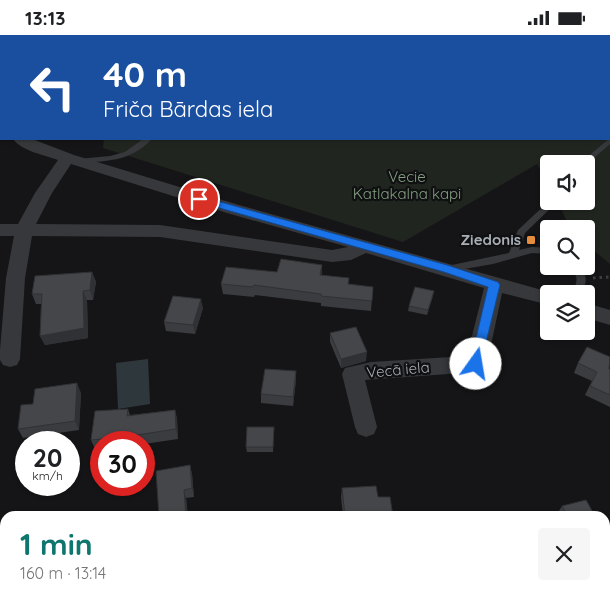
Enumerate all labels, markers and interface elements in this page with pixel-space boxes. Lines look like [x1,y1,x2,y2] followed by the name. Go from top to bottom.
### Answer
[25,6,65,30] text: 13:13
[103,52,187,96] text: 40 m
[20,55,85,120] icon: left
[103,95,273,123] text: Friča Bārdas iela
[540,155,595,340] map controls
[540,155,595,210] button: sound
[353,167,461,203] park label: Vecie Katlakalna kapi
[178,178,220,220] pin
[185,185,213,213] icon: arrive
[540,220,595,275] button: search
[460,230,521,249] place label: Ziedonis
[525,234,537,246] marker: Ziedonis
[540,285,595,340] button: layers
[449,337,501,389] position arrow
[366,357,430,382] street label: Vecā iela
[90,431,155,496] speed limit sign: 30
[33,442,62,473] text: 20
[32,468,63,483] text: km/h
[20,525,93,563] text: 1 min
[538,528,590,580] button: close
[20,563,106,583] text: 160 m · 13:14

